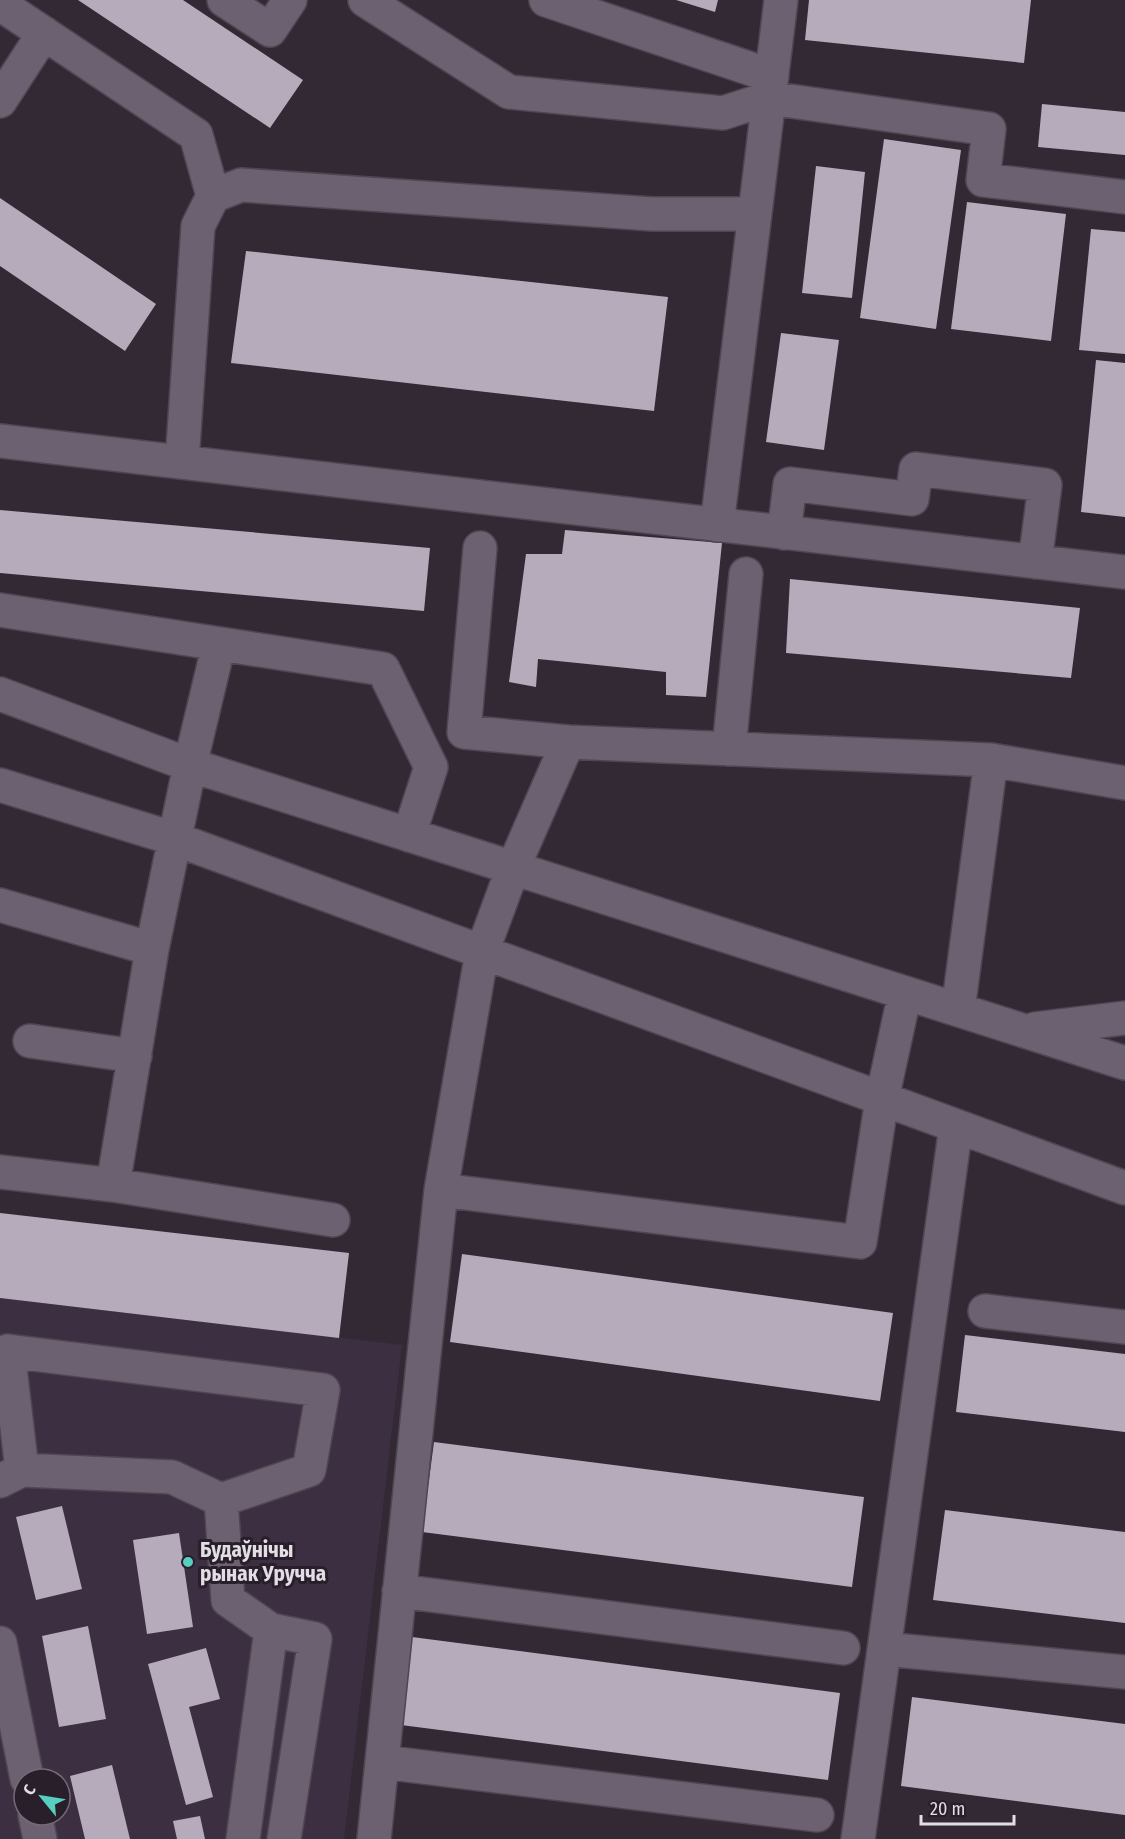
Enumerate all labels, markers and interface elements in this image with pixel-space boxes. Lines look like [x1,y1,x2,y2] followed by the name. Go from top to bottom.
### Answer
[200,1537,326,1587] place label: Будаўнічы рынак Уручча
[181,1555,195,1569] marker: Будаўнічы рынак Уручча
[12,1767,72,1827] north arrow
[19,1781,40,1798] text: С
[921,1788,1014,1826] scale bar
[930,1798,965,1820] text: 20 m

